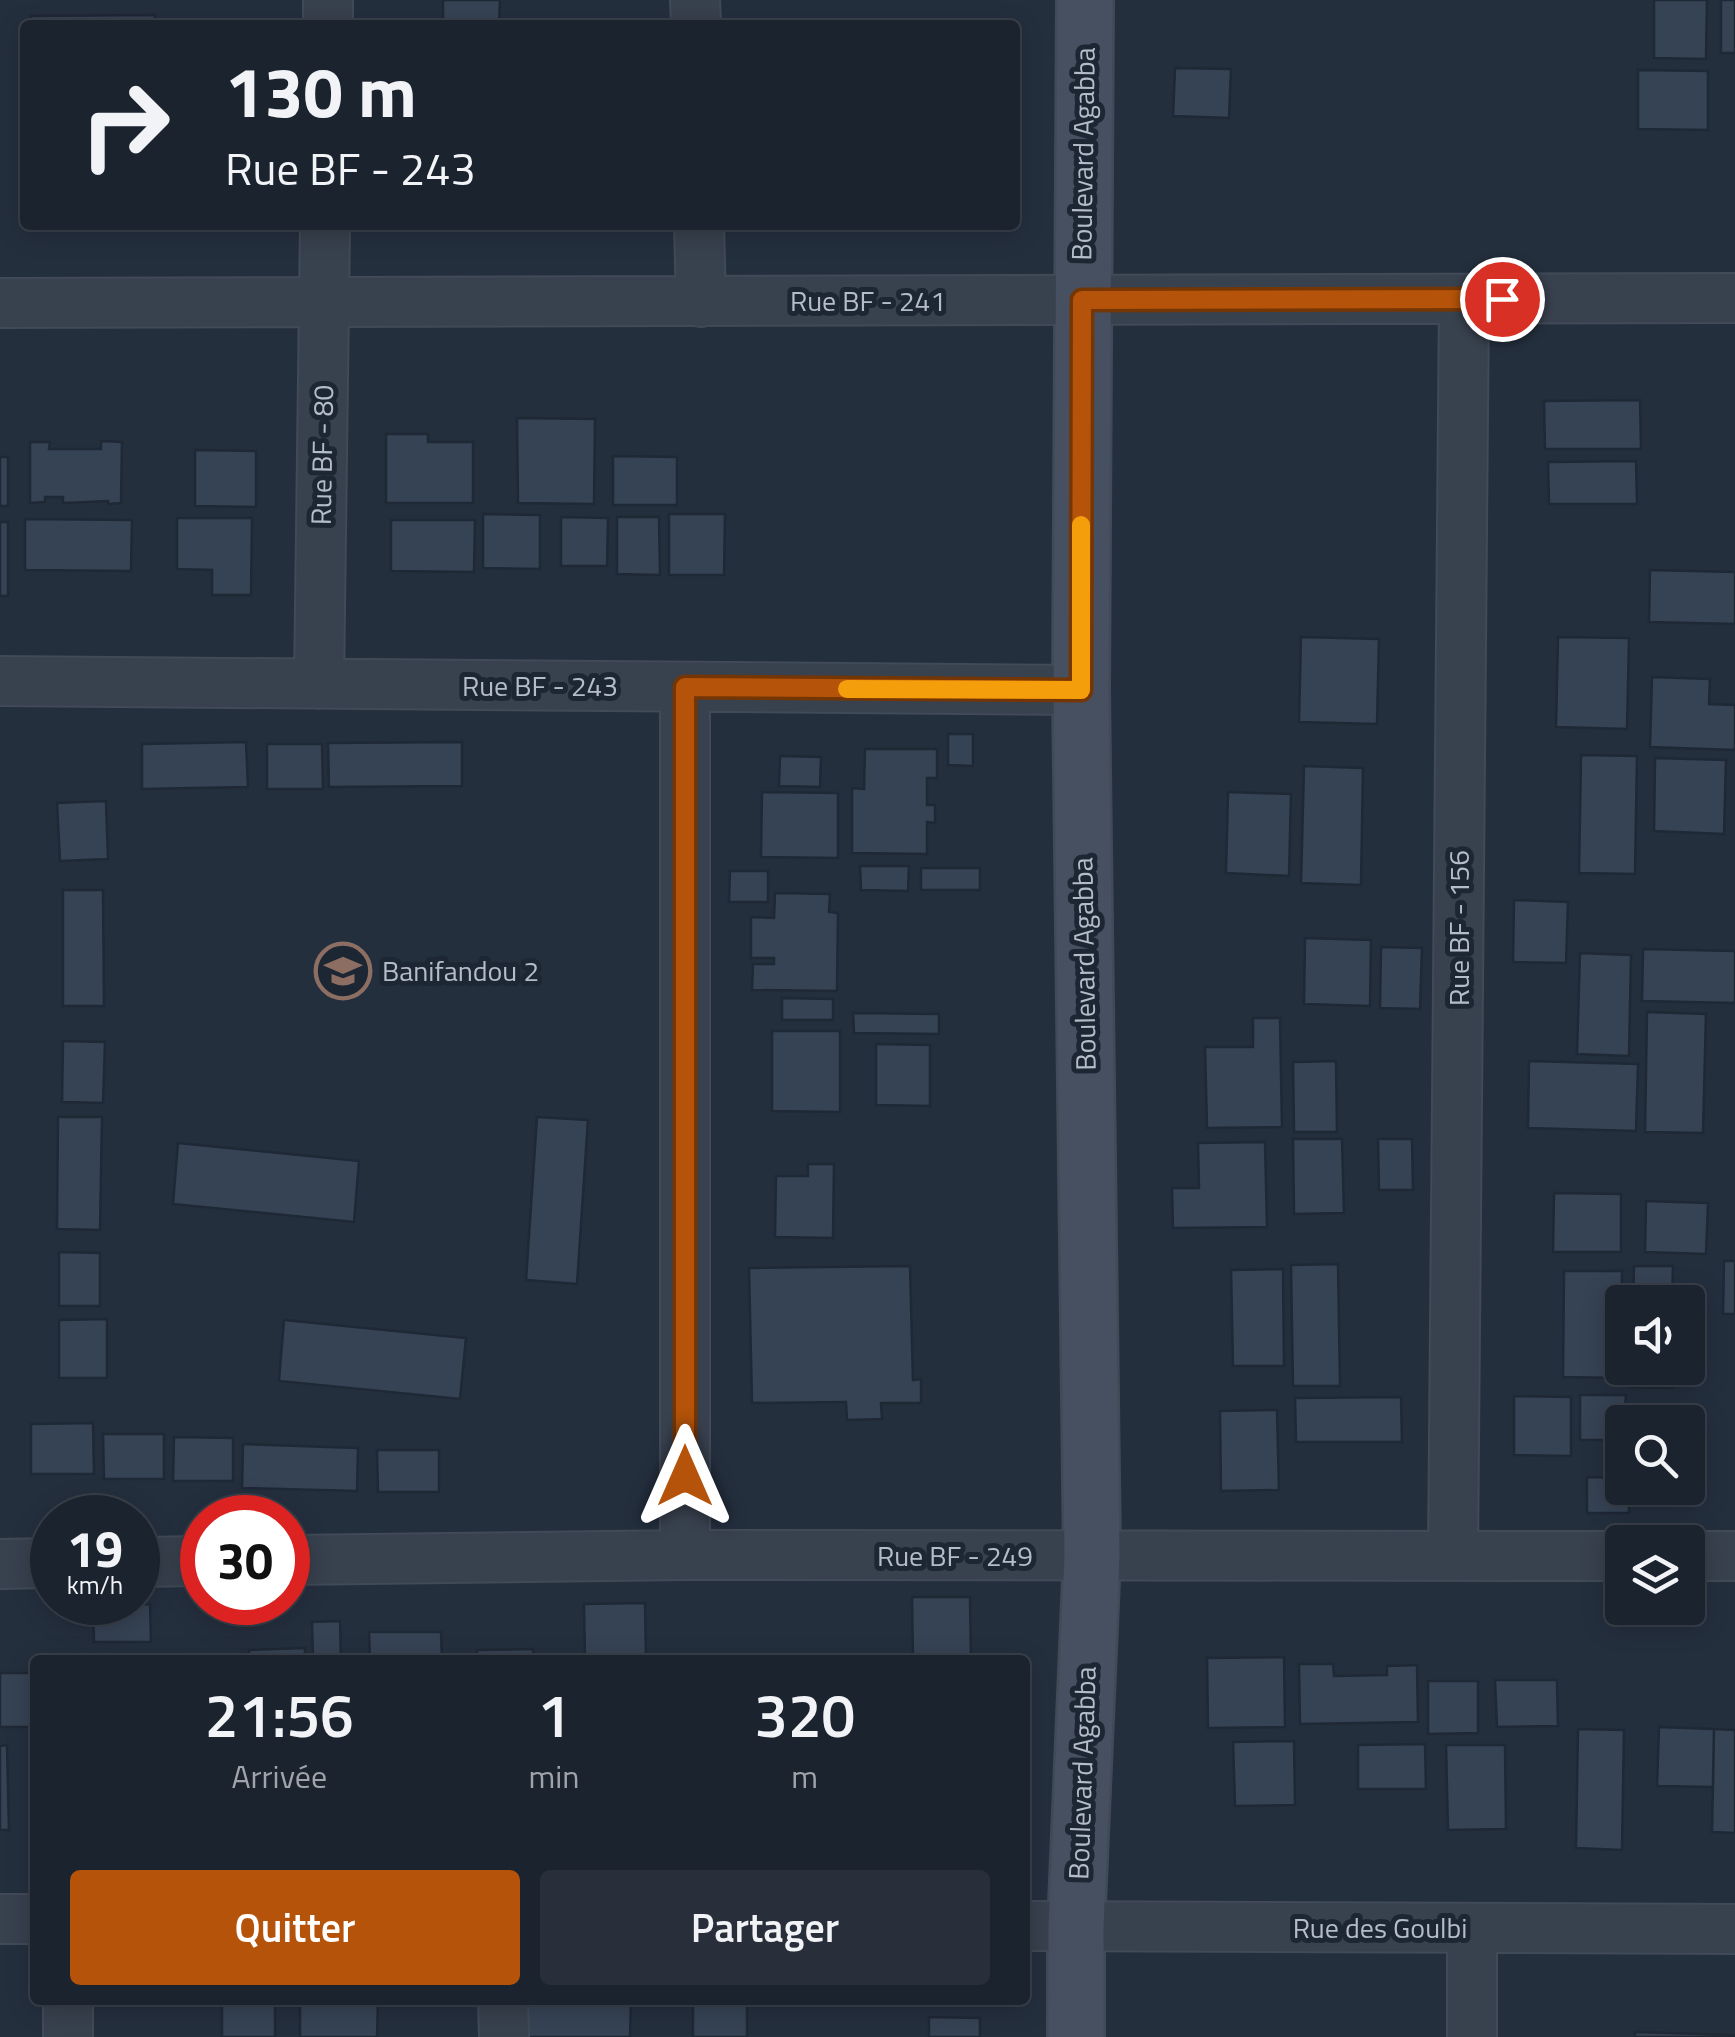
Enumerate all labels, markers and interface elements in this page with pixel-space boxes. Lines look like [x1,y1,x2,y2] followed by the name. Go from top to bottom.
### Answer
[225,38,417,144] text: 130 m
[1059,47,1106,261] street label: Boulevard Agabba
[60,60,190,190] icon: right
[225,134,476,202] text: Rue BF - 243
[1460,257,1545,342] pin
[1475,272,1530,327] icon: arrive
[790,279,946,322] street label: Rue BF - 241
[299,384,344,525] street label: Rue BF - 80
[462,664,618,707] street label: Rue BF - 243
[1437,850,1480,1006] street label: Rue BF - 156
[1060,857,1107,1071] street label: Boulevard Agabba
[313,941,373,1001] school or university icon: Banifandou 2
[382,949,539,992] place label: Banifandou 2
[1605,1285,1705,1625] map controls
[1605,1285,1705,1385] button: sound
[1605,1405,1705,1505] button: search
[633,1424,737,1528] position arrow
[180,1495,310,1625] speed limit sign: 30
[67,1510,123,1586] text: 19
[1605,1525,1705,1625] button: layers
[877,1534,1033,1577] street label: Rue BF - 249
[67,1566,123,1604] text: km/h
[1056,1666,1107,1880] street label: Boulevard Agabba
[205,1669,354,1760] text: 21:56
[537,1669,571,1760] text: 1
[754,1669,855,1760] text: 320
[231,1752,327,1800] text: Arrivée
[528,1752,579,1800] text: min
[791,1752,818,1800] text: m
[70,1870,520,1985] button: Quitter
[540,1870,990,1985] button: Partager
[1293,1906,1467,1949] street label: Rue des Goulbi

